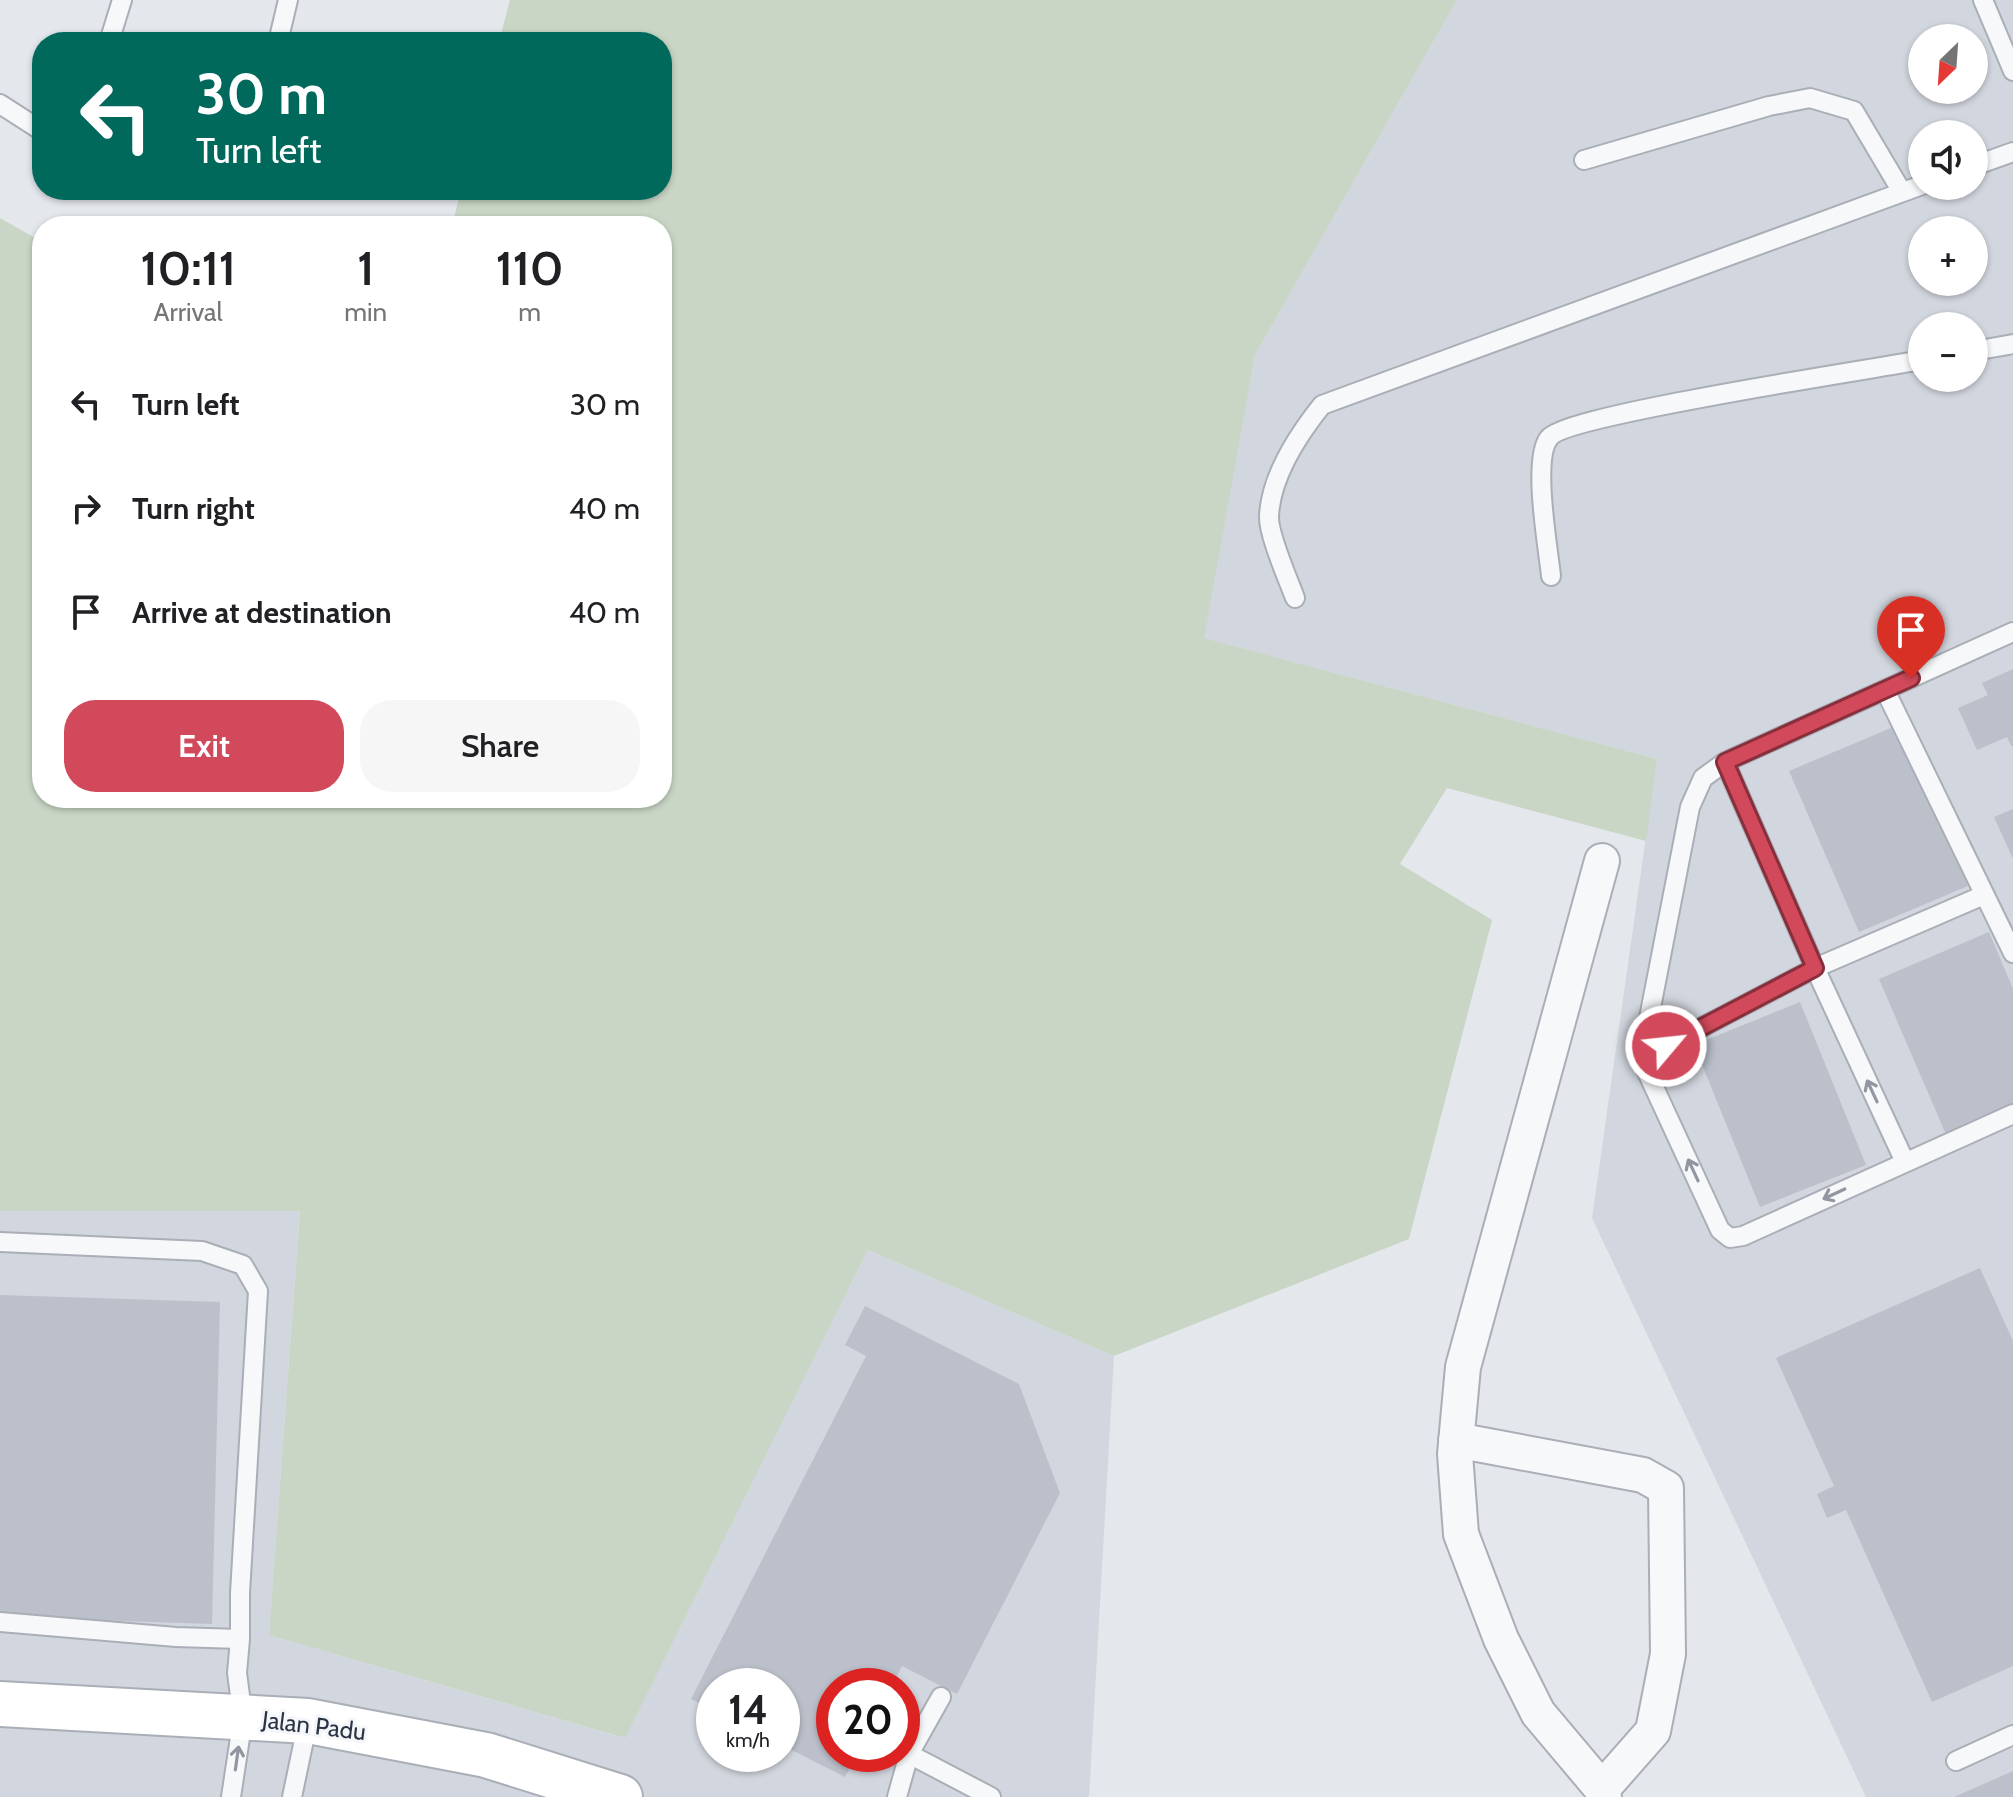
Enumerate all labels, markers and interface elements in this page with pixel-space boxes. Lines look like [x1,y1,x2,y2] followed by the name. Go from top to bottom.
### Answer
[1908,24,1988,104] north arrow
[1908,24,1988,392] map controls
[196,60,327,128] text: 30 m
[64,64,168,168] icon: left
[1908,120,1988,200] button: sound
[196,128,321,172] text: Turn left
[1908,216,1988,296] button: +
[141,239,236,297] text: 10:11
[357,239,374,297] text: 1
[496,239,563,297] text: 110
[154,296,223,328] text: Arrival
[344,296,387,328] text: min
[518,296,541,328] text: m
[1908,312,1988,392] button: −
[64,382,108,426] icon: left
[132,386,240,423] text: Turn left
[570,386,640,423] text: 30 m
[64,486,108,530] icon: right
[132,490,255,527] text: Turn right
[569,490,640,527] text: 40 m
[64,590,108,634] icon: arrive
[132,594,392,631] text: Arrive at destination
[569,594,640,631] text: 40 m
[1877,596,1945,678] pin
[1889,608,1933,652] icon: arrive
[64,700,344,792] button: Exit
[360,700,640,792] button: Share
[1624,1004,1708,1088] position arrow
[1864,1079,1879,1103] one-way arrow
[1685,1159,1700,1183] one-way arrow
[1822,1188,1847,1203] one-way arrow
[816,1668,920,1772] speed limit sign: 20
[728,1685,768,1734] text: 14
[260,1705,368,1746] street label: Jalan Padu
[726,1728,770,1752] text: km/h
[230,1746,245,1771] one-way arrow

